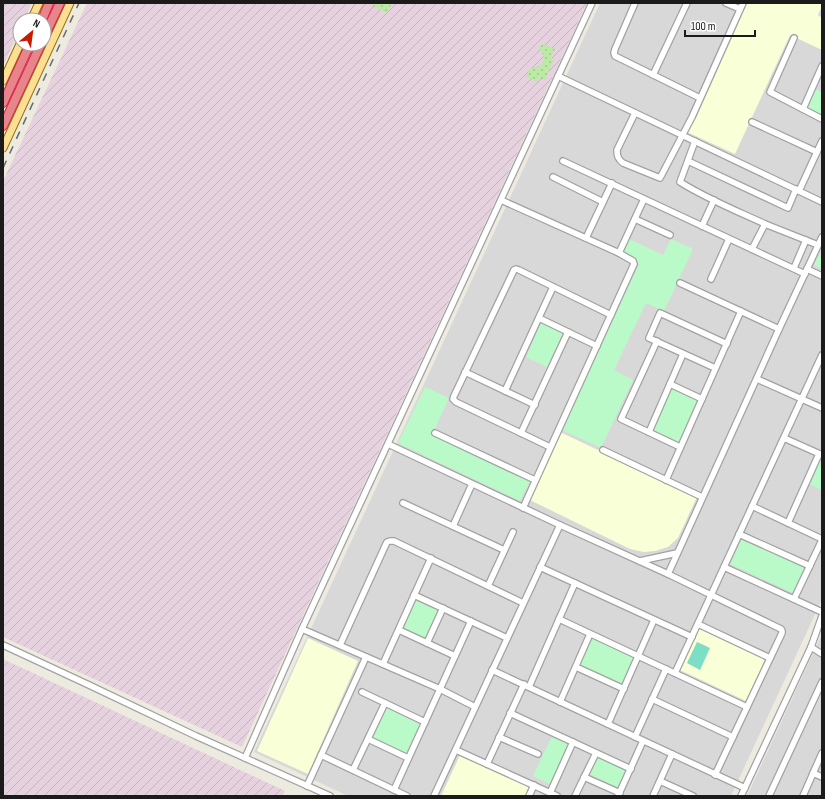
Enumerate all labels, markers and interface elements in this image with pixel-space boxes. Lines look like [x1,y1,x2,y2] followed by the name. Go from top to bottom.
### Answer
[12,12,52,52] north arrow
[685,12,755,38] scale bar
[31,17,42,31] text: N
[691,19,716,34] text: 100 m

